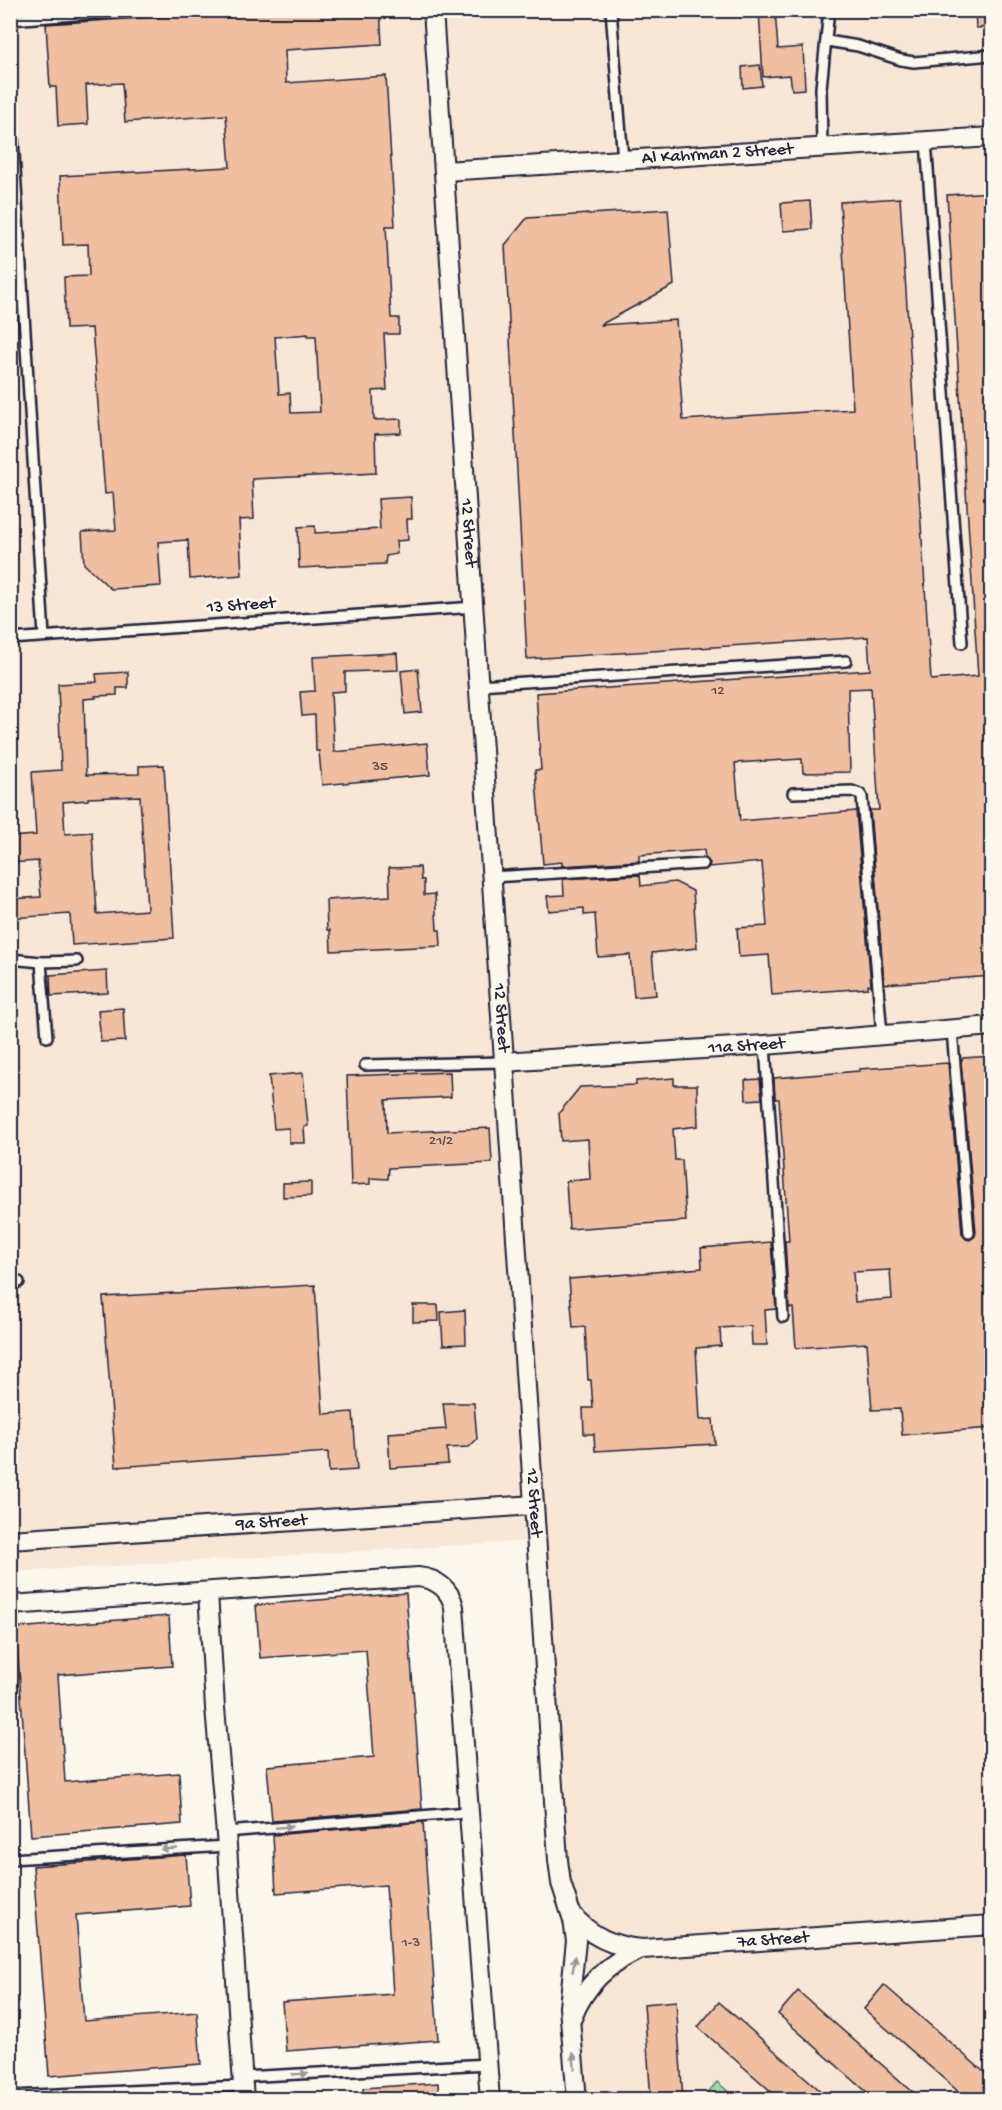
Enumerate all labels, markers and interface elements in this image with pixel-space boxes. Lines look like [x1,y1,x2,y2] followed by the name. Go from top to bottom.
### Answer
[641,139,795,169] street label: Al Kahrman 2 Street
[455,497,481,569] street label: 12 Street
[205,593,278,619] street label: 13 Street
[710,682,725,700] house number: 12
[371,758,388,776] house number: 35
[488,982,514,1054] street label: 12 Street
[706,1033,787,1059] street label: 11a Street
[429,1132,453,1150] house number: 21/2
[521,1467,547,1539] street label: 12 Street
[234,1510,309,1535] street label: 9a Street
[275,1822,294,1832] one-way arrow
[159,1845,178,1854] one-way arrow
[736,1927,811,1953] street label: 7a Street
[401,1934,420,1952] house number: 1-3
[570,1954,579,1973] one-way arrow
[569,2051,578,2070] one-way arrow
[291,2069,310,2078] one-way arrow

